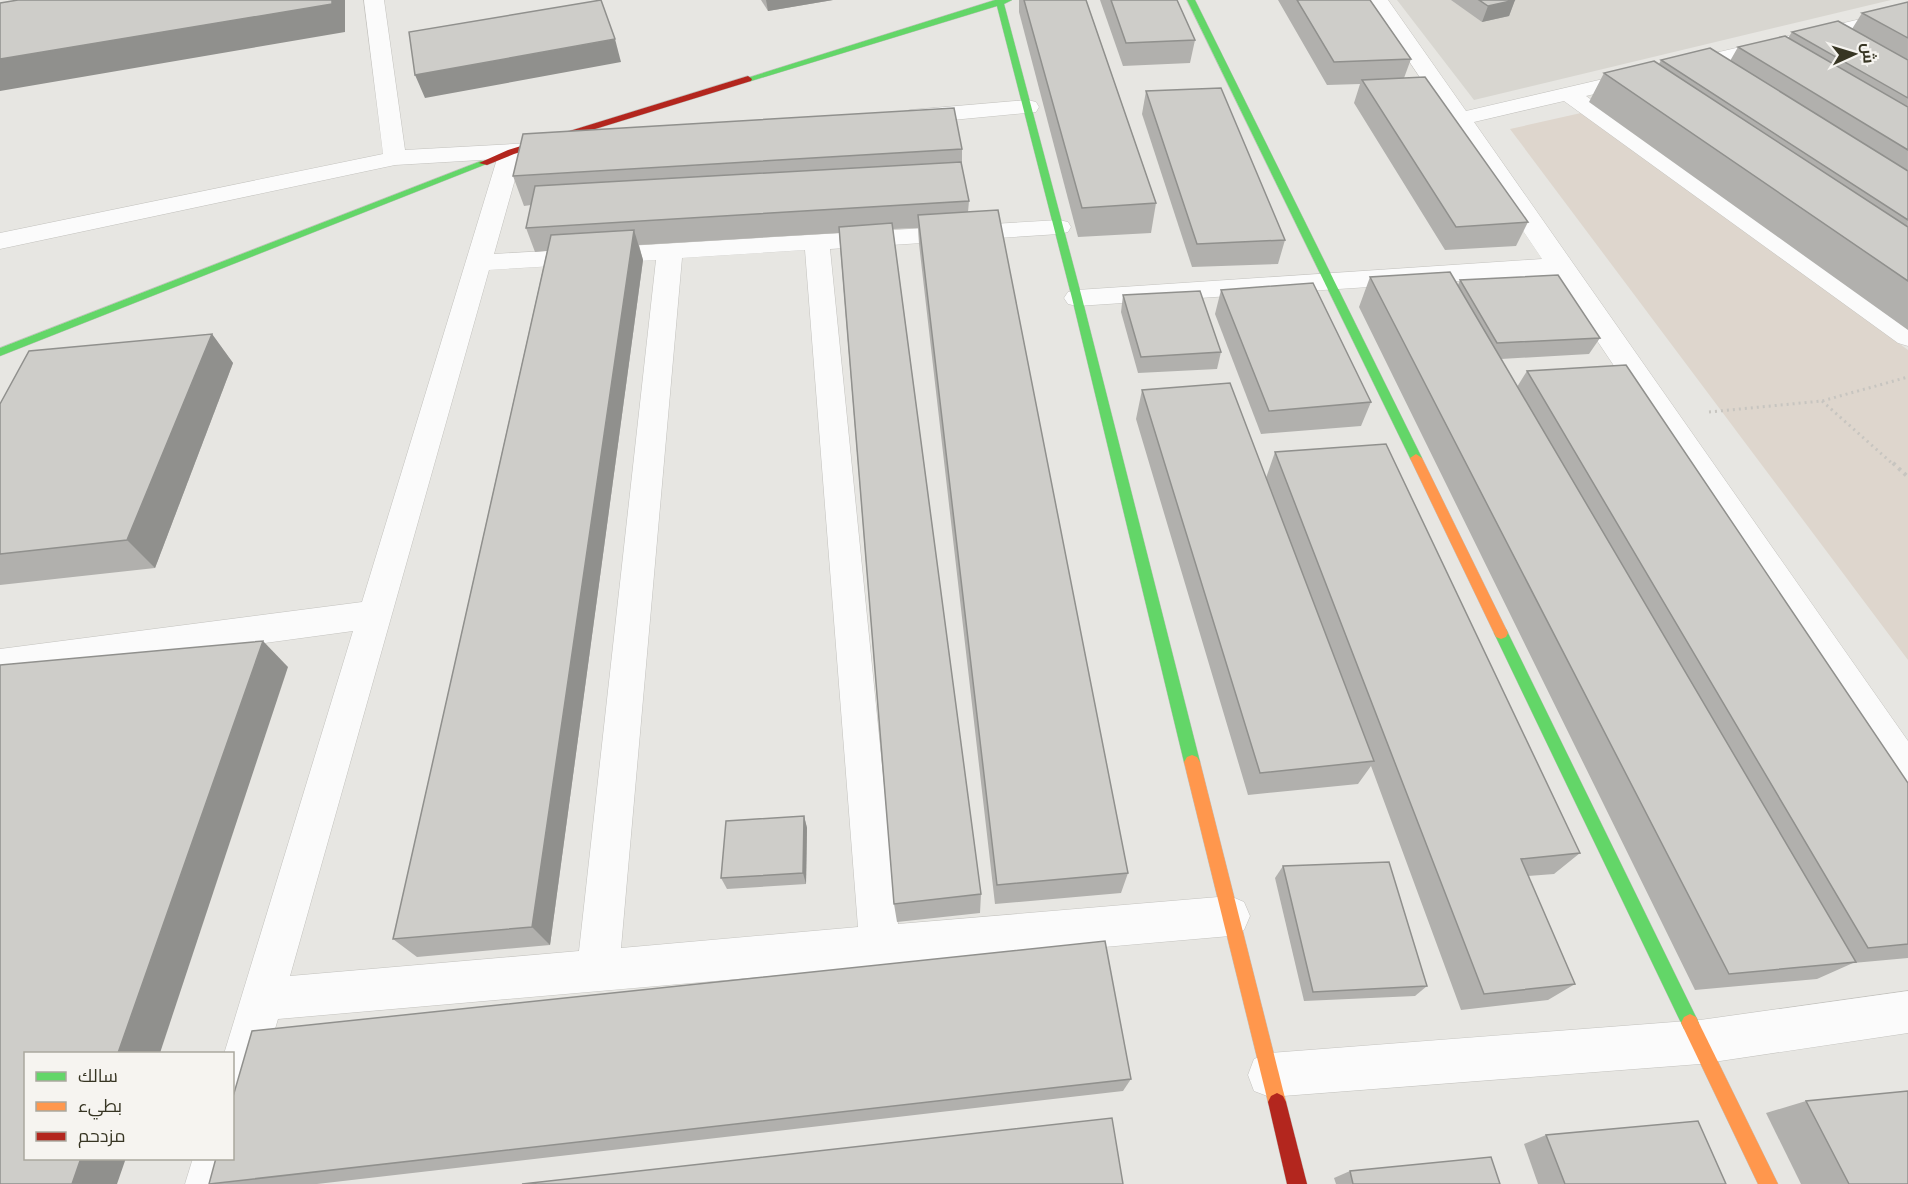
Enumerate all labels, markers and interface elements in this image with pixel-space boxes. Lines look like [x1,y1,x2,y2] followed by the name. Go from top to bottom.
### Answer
[1824,24,1884,84] north arrow
[1858,42,1880,64] text: ش
[24,1052,234,1160] legend
[78,1064,118,1087] text: سالك
[78,1094,122,1120] text: بطيء
[78,1124,126,1148] text: مزدحم

